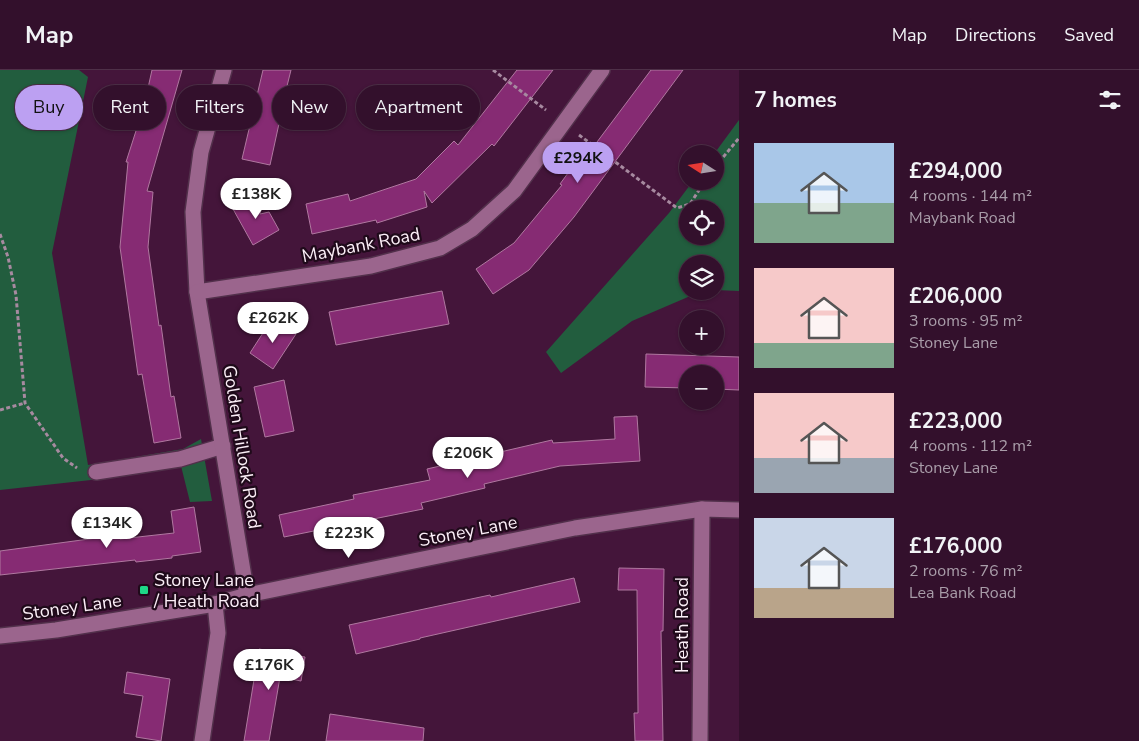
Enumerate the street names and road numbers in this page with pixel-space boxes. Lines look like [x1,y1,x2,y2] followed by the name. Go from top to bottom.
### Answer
[300,222,422,268] street label: Maybank Road
[217,363,267,531] street label: Golden Hillock Road
[417,510,519,552] street label: Stoney Lane
[670,577,694,673] street label: Heath Road
[21,588,123,626] street label: Stoney Lane

